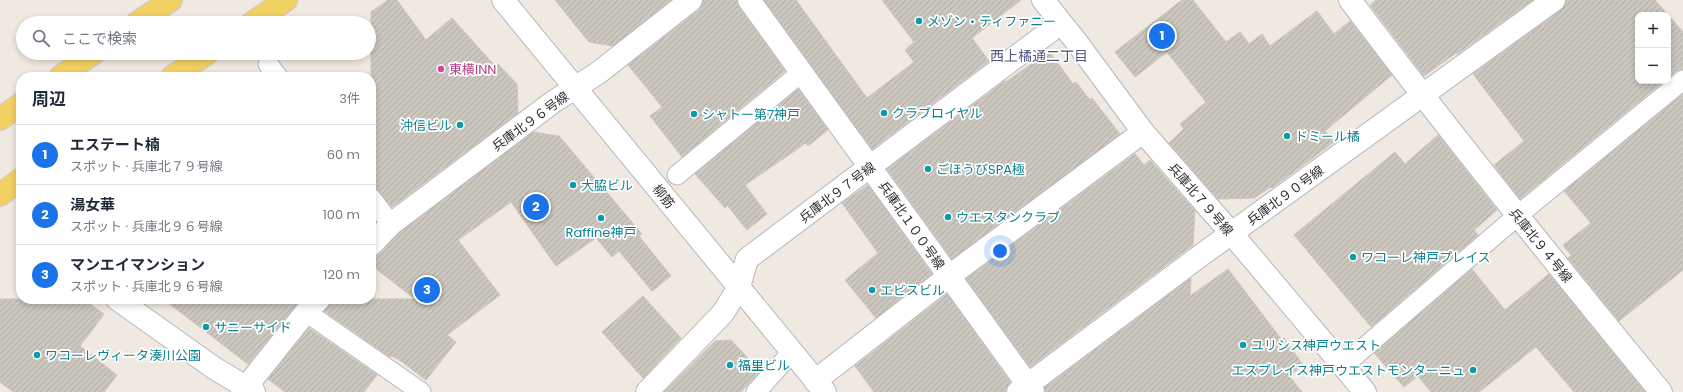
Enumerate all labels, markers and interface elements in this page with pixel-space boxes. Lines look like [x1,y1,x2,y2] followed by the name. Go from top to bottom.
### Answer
[927,12,1056,31] place label: メゾン・ティファニー
[1635,12,1671,84] map controls
[1635,12,1671,48] button: +
[16,16,376,60] search box
[914,16,924,26] marker: メゾン・ティファニー
[1149,21,1175,51] pin: 1
[30,27,52,49] icon: search
[62,28,137,49] text: ここで検索
[990,46,1088,66] district label: 西上橘通二丁目
[1635,48,1671,84] button: −
[449,60,496,79] place label: 東横INN
[436,64,446,74] marker: 東横INN
[32,87,66,111] text: 周辺
[488,87,573,156] street label: 兵庫北９６号線
[339,89,360,108] text: 3件
[892,104,983,123] place label: クラブロイヤル
[702,105,800,124] place label: シャトー第7神戸
[879,108,889,118] marker: クラブロイヤル
[689,109,699,119] marker: シャトー第7神戸
[400,116,452,135] place label: 沖信ビル
[455,120,465,130] marker: 沖信ビル
[1295,127,1360,146] place label: ドミール橘
[1282,131,1292,141] marker: ドミール橘
[70,134,160,155] text: エステート楠
[43,145,47,164] text: 1
[327,145,360,164] text: 60 m
[70,157,223,176] text: スポット · 兵庫北７９号線
[795,157,879,227] street label: 兵庫北９７号線
[1164,159,1238,240] street label: 兵庫北７９号線
[936,160,1025,179] place label: ごほうびSPA極
[1243,161,1328,230] street label: 兵庫北９０号線
[923,164,933,174] marker: ごほうびSPA極
[581,176,633,195] place label: 大脇ビル
[874,177,949,273] street label: 兵庫北１００号線
[568,180,578,190] marker: 大脇ビル
[648,180,679,212] street label: 柳筋
[523,192,549,222] pin: 2
[70,194,115,215] text: 湯女華
[1505,204,1577,287] street label: 兵庫北９４号線
[41,205,49,224] text: 2
[323,205,360,224] text: 100 m
[956,208,1060,227] place label: ウエスタンクラブ
[943,212,953,222] marker: ウエスタンクラブ
[596,213,606,223] marker: Raffine神戸
[70,217,223,236] text: スポット · 兵庫北９６号線
[566,223,636,242] place label: Raffine神戸
[990,241,1010,261] your location
[1361,248,1491,267] place label: ワコーレ神戸プレイス
[1348,252,1358,262] marker: ワコーレ神戸プレイス
[70,254,205,275] text: マンエイマンション
[41,265,49,284] text: 3
[323,265,360,284] text: 120 m
[414,275,440,305] pin: 3
[70,277,223,296] text: スポット · 兵庫北９６号線
[880,281,945,300] place label: エビスビル
[867,285,877,295] marker: エビスビル
[214,318,292,337] place label: サニーサイド
[201,322,211,332] marker: サニーサイド
[1251,336,1381,355] place label: ユリシス神戸ウエスト
[1238,340,1248,350] marker: ユリシス神戸ウエスト
[45,346,201,365] place label: ワコーレヴィータ湊川公園
[32,350,42,360] marker: ワコーレヴィータ湊川公園
[738,356,790,375] place label: 福里ビル
[725,360,735,370] marker: 福里ビル
[1231,361,1465,380] place label: エスプレイス神戸ウエストモンターニュ
[1468,365,1478,375] marker: エスプレイス神戸ウエストモンターニュ

